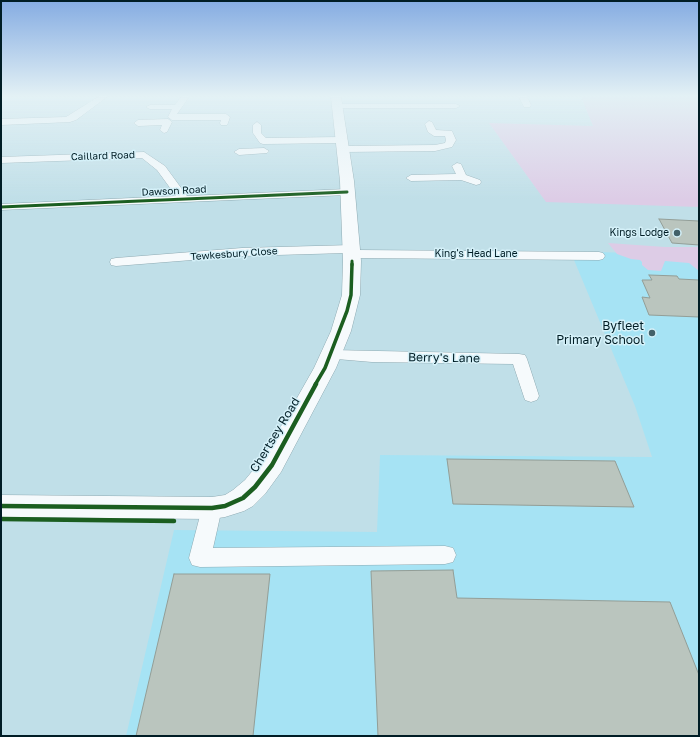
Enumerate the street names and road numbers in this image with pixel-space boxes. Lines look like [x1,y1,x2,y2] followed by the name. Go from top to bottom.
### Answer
[71,149,135,163] street label: Caillard Road
[141,183,207,199] street label: Dawson Road
[190,245,278,263] street label: Tewkesbury Close
[435,248,517,260] street label: King's Head Lane
[408,350,480,366] street label: Berry's Lane
[247,395,303,475] street label: Chertsey Road

